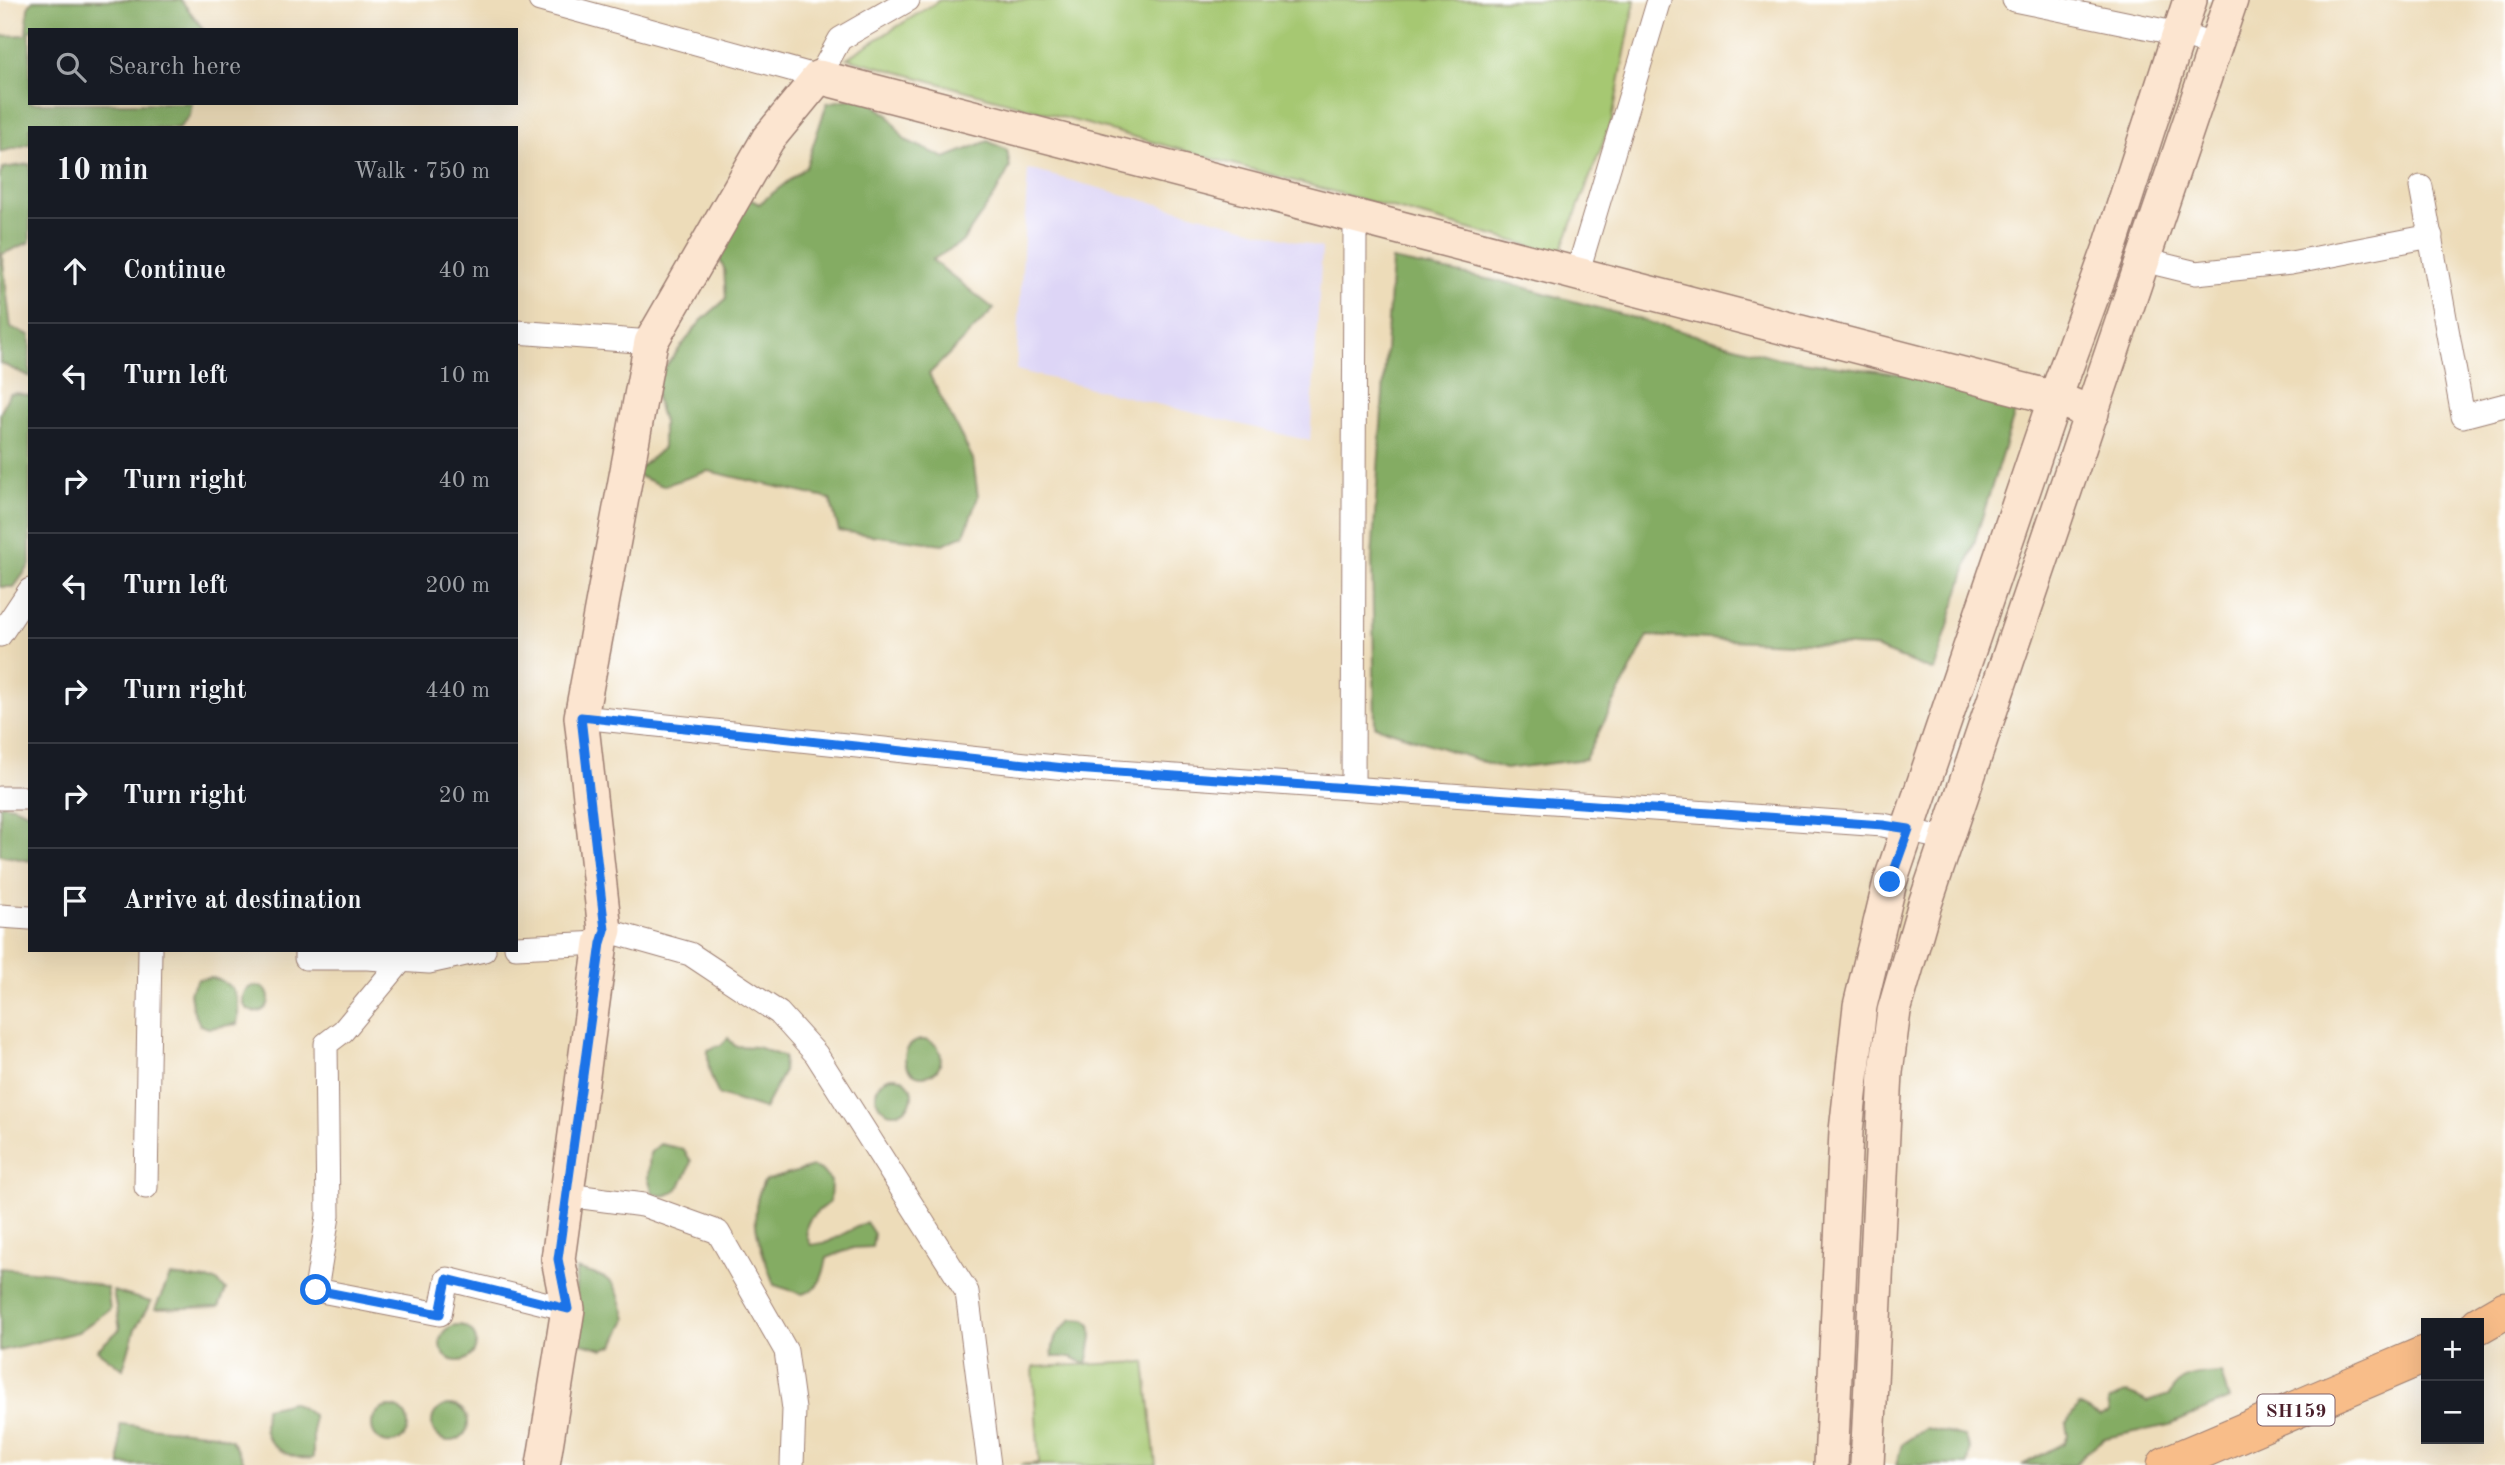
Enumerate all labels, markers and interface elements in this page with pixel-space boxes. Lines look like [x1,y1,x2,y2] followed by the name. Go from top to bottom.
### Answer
[28,28,518,105] search box
[52,48,90,86] icon: search
[108,54,241,80] text: Search here
[56,156,149,186] text: 10 min
[354,160,490,183] text: Walk · 750 m
[56,252,94,290] icon: ahead
[123,258,226,284] text: Continue
[439,259,490,282] text: 40 m
[56,357,94,395] icon: left
[123,363,228,389] text: Turn left
[439,364,490,387] text: 10 m
[56,462,94,500] icon: right
[123,468,246,494] text: Turn right
[439,469,490,492] text: 40 m
[56,567,94,605] icon: left
[123,573,228,599] text: Turn left
[425,574,490,597] text: 200 m
[56,672,94,710] icon: right
[123,678,246,704] text: Turn right
[425,679,490,702] text: 440 m
[56,777,94,815] icon: right
[123,783,246,809] text: Turn right
[439,784,490,807] text: 20 m
[1874,866,1905,897] route end
[56,882,94,920] icon: arrive
[123,888,362,914] text: Arrive at destination
[300,1274,331,1305] route start
[2421,1318,2484,1444] map controls
[2421,1318,2484,1381] button: +
[2421,1381,2484,1444] button: −
[2258,1394,2334,1426] road number: SH159

